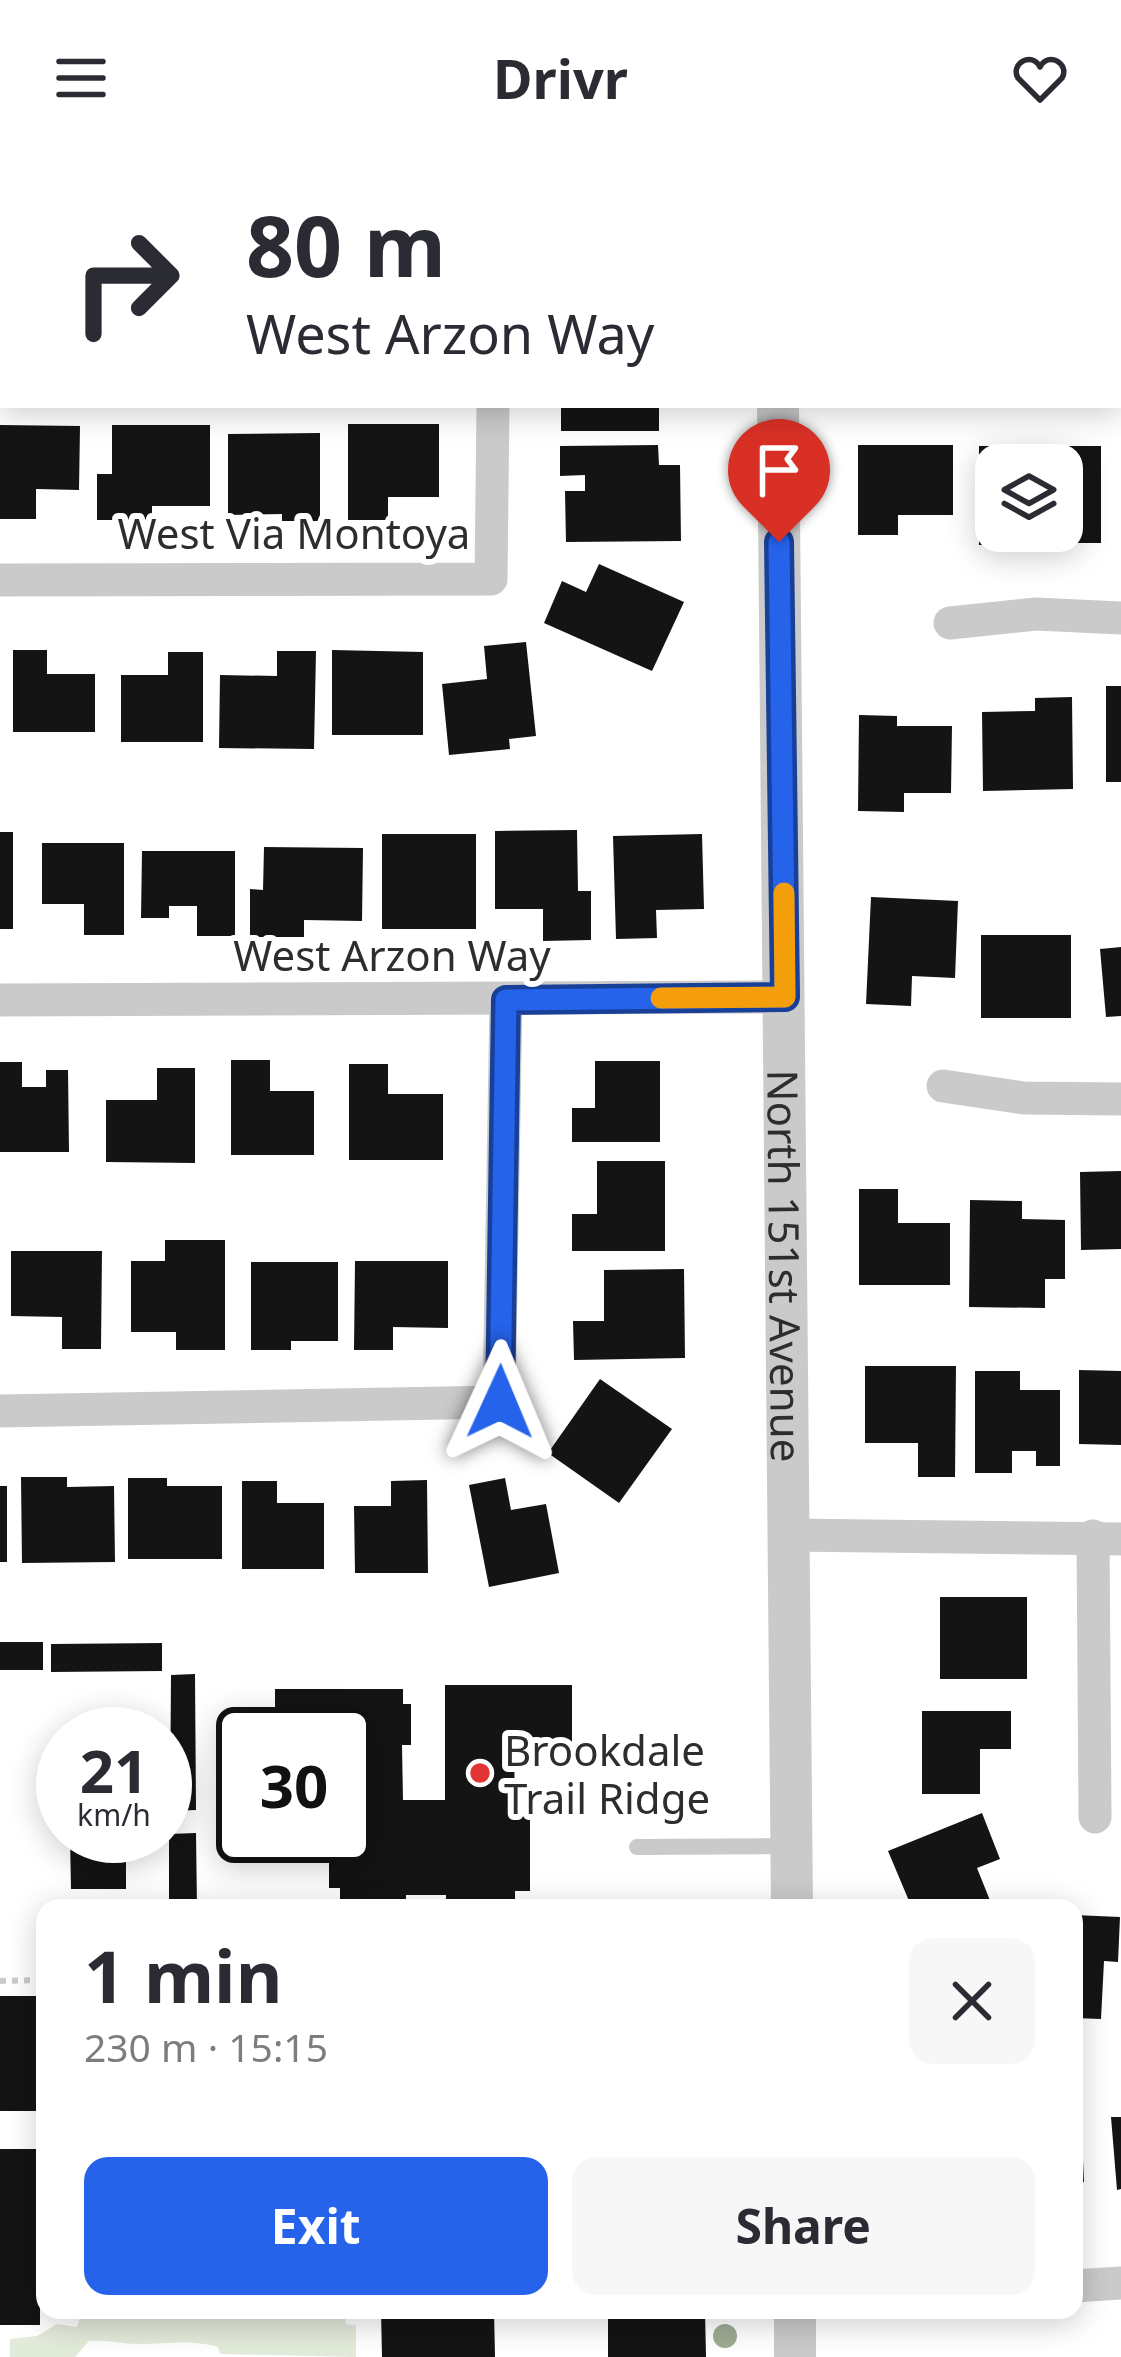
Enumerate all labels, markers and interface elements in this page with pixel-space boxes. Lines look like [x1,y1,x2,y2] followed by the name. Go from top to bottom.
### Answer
[493,41,628,115] text: Drivr
[48,45,114,111] icon: menu
[1007,45,1073,111] icon: heart
[246,187,446,302] text: 80 m
[48,204,204,360] icon: right
[246,296,654,370] text: West Arzon Way
[728,419,830,542] pin
[746,437,812,503] icon: arrive
[975,444,1083,552] map controls
[975,444,1083,552] button: layers
[118,504,470,561] street label: West Via Montoya
[233,926,551,983] street label: West Arzon Way
[756,1069,816,1463] street label: North 151st Avenue
[437,1339,563,1465] position arrow
[216,1707,372,1863] speed limit sign: 30
[504,1721,710,1826] place label: Brookdale Trail Ridge
[80,1729,148,1811] text: 21
[467,1760,493,1786] marker: Brookdale Trail Ridge
[77,1794,151,1835] text: km/h
[84,1926,282,2024] text: 1 min
[909,1938,1035,2064] button: close
[84,2020,328,2073] text: 230 m · 15:15
[84,2157,548,2295] button: Exit
[572,2157,1035,2295] button: Share

